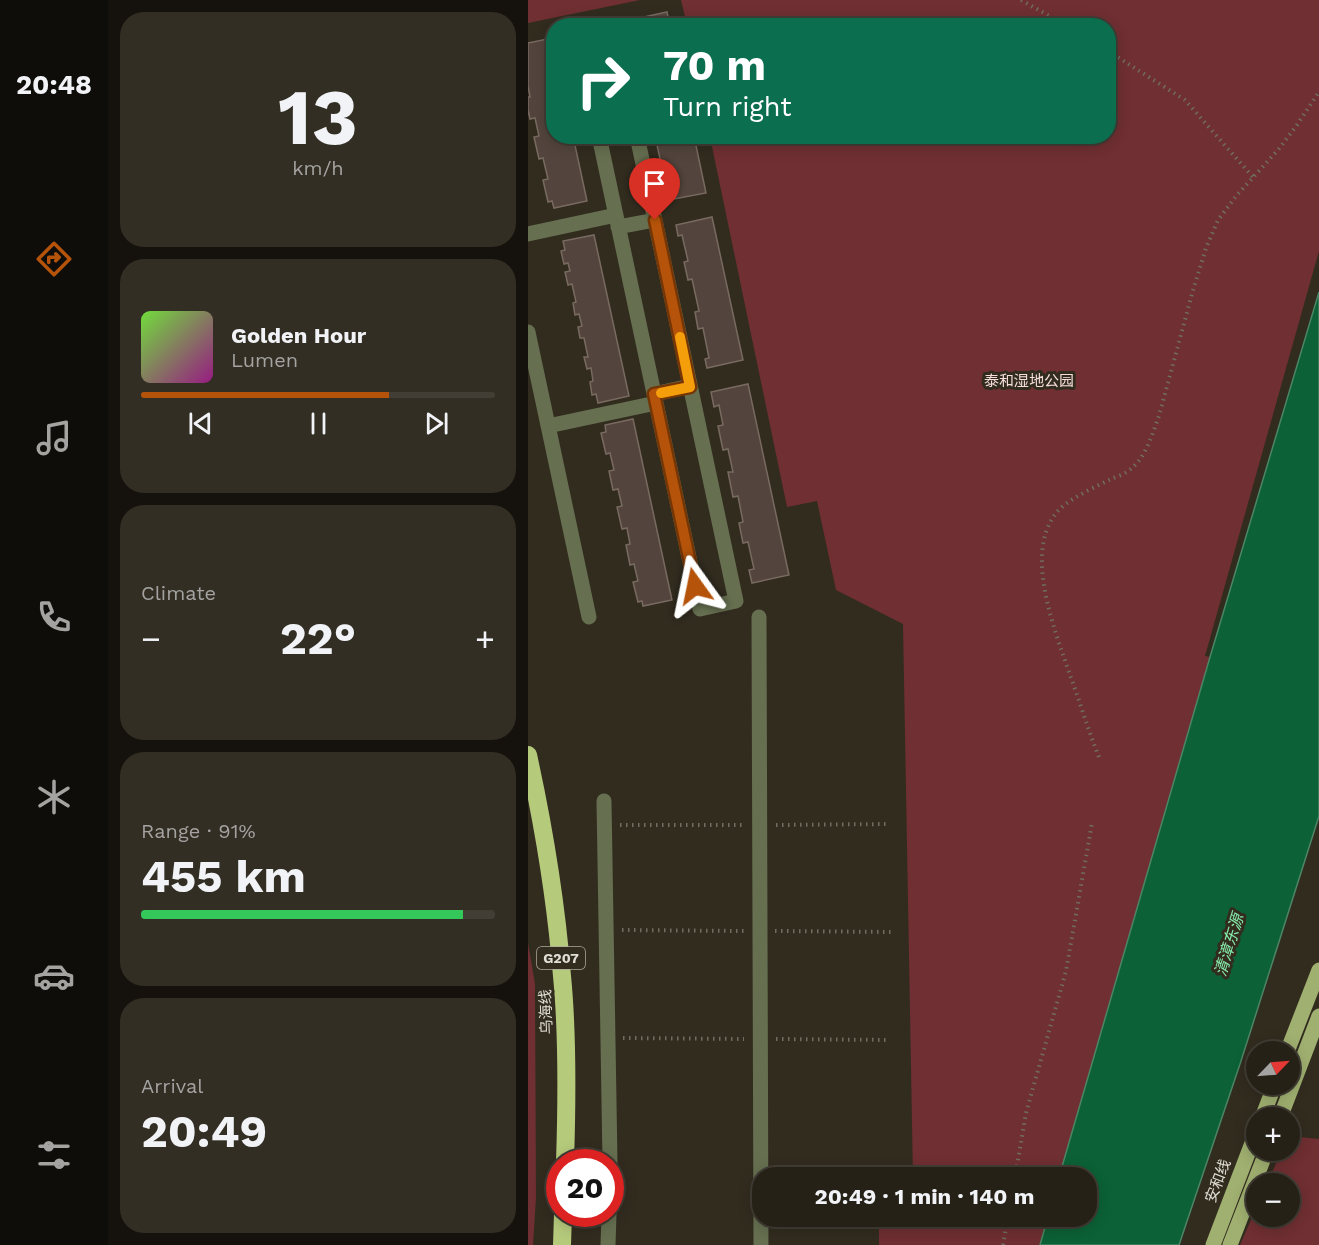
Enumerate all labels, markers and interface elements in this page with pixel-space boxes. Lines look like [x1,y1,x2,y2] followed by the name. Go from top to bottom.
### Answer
[663,41,766,90] text: 70 m
[564,42,642,120] icon: right
[16,69,92,101] text: 20:48
[278,71,358,163] text: 13
[663,91,792,123] text: Turn right
[292,156,344,180] text: km/h
[629,158,680,220] pin
[638,167,671,200] icon: arrive
[33,238,75,280] icon: directions
[231,323,366,348] text: Golden Hour
[231,348,298,372] text: Lumen
[984,372,1074,390] park label: 泰和湿地公园
[184,407,217,440] icon: previous
[302,407,335,440] icon: pause
[420,407,453,440] icon: next
[33,417,75,459] icon: music
[663,554,727,618] position arrow
[141,581,216,605] text: Climate
[33,596,75,638] icon: phone
[280,612,356,665] text: 22°
[141,619,161,658] text: −
[475,619,495,658] text: +
[33,776,75,818] icon: climate
[141,819,256,843] text: Range · 91%
[141,850,306,903] text: 455 km
[1211,909,1248,978] water label: 清漳东源
[537,947,585,969] road number: G207
[33,955,75,997] icon: car
[536,989,556,1035] street label: 乌海线
[1246,1041,1300,1095] north arrow
[1246,1041,1300,1227] map controls
[141,1074,203,1098] text: Arrival
[141,1105,267,1158] text: 20:49
[1246,1107,1300,1161] button: +
[33,1134,75,1176] icon: filters
[546,1149,624,1227] speed limit sign: 20
[1202,1157,1234,1205] street label: 安和线
[1246,1173,1300,1227] button: −
[815,1184,1034,1209] text: 20:49 · 1 min · 140 m

